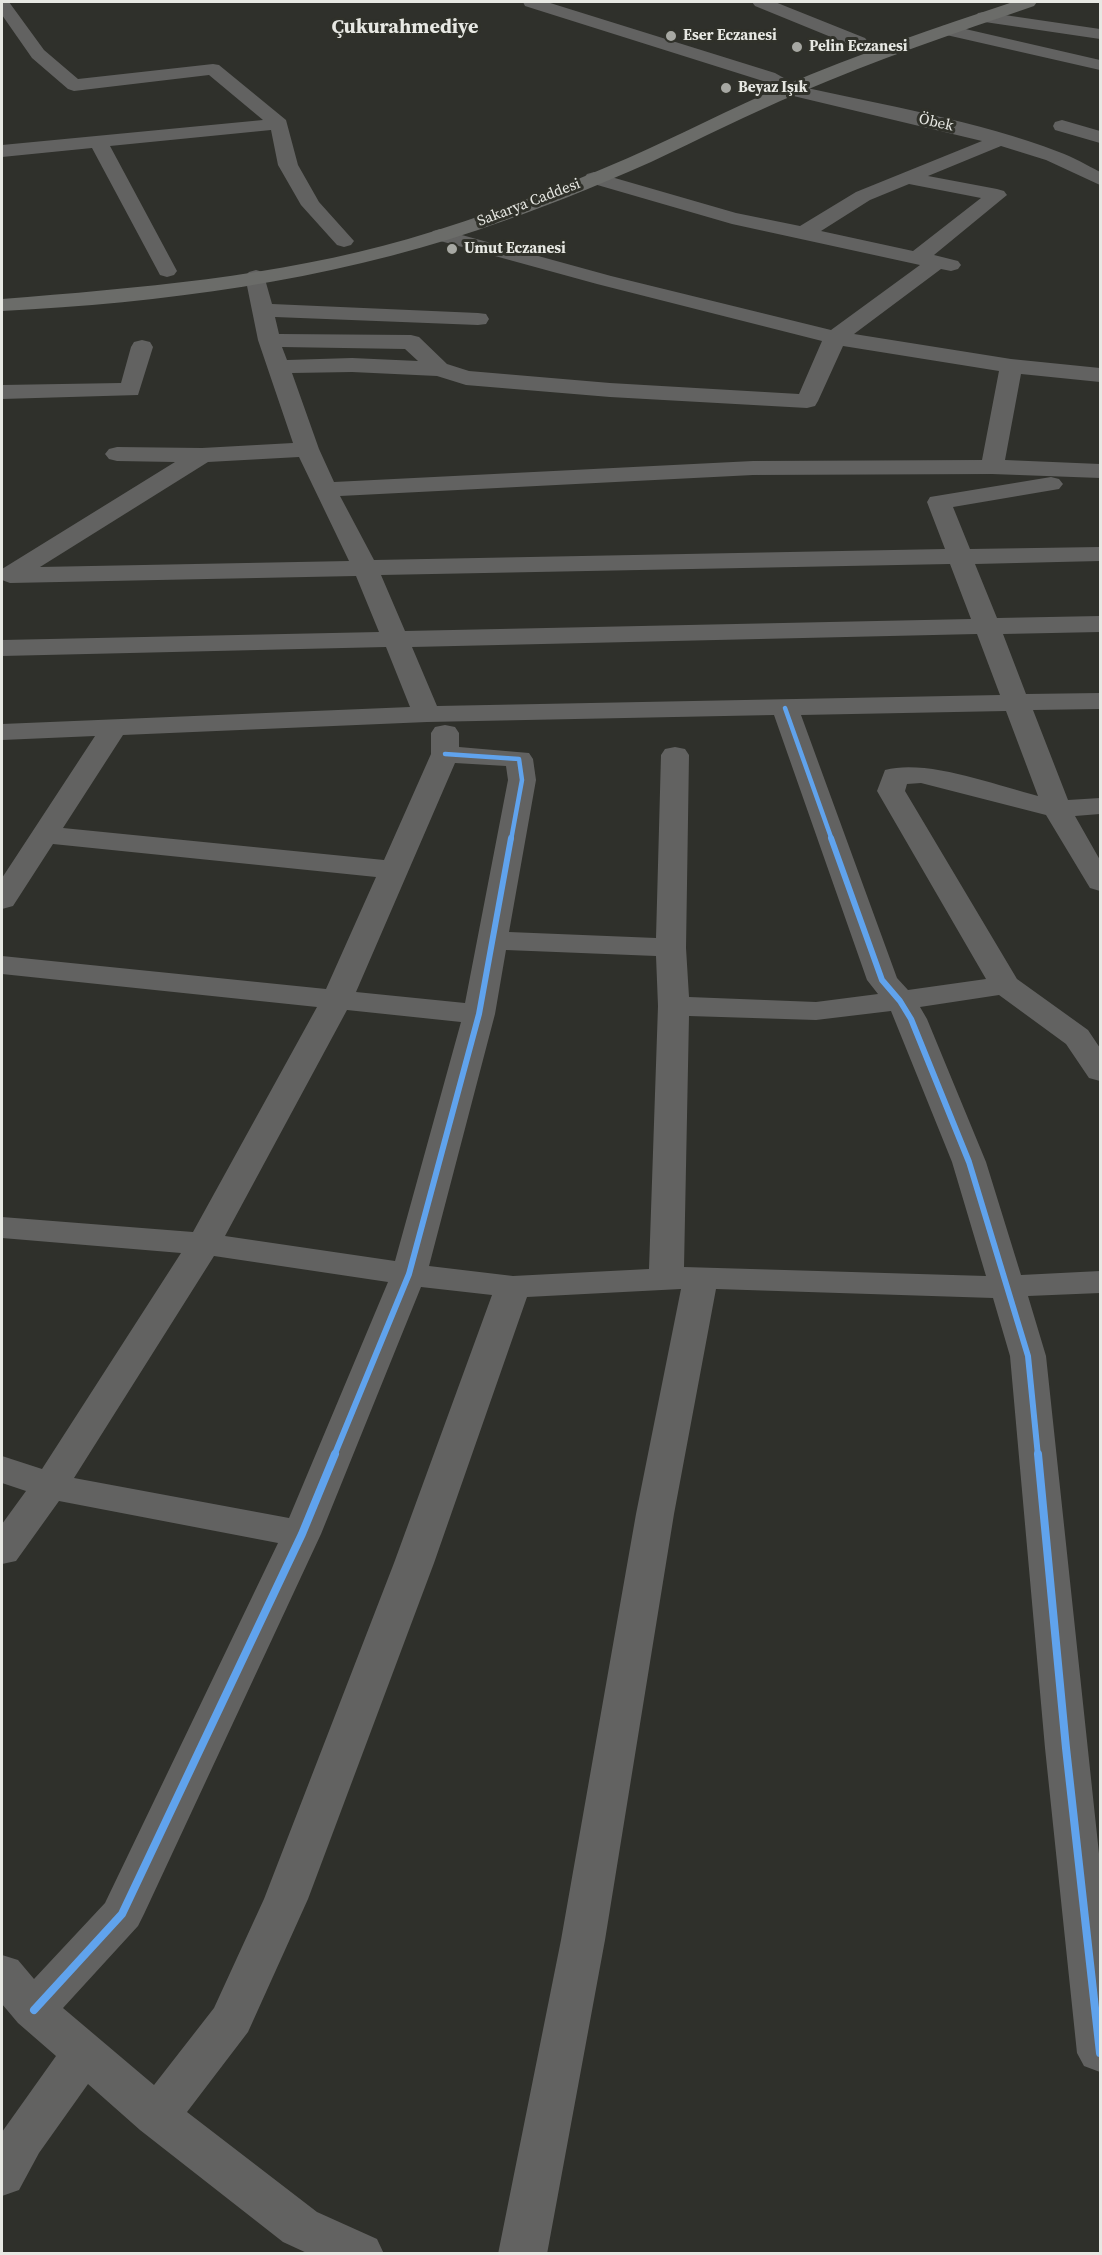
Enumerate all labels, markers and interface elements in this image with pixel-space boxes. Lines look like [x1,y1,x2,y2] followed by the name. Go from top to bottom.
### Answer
[332,16,478,40] district label: Çukurahmediye
[683,27,777,45] place label: Eser Eczanesi
[664,29,678,43] marker: Eser Eczanesi
[809,38,907,56] place label: Pelin Eczanesi
[790,40,804,54] marker: Pelin Eczanesi
[738,79,808,97] place label: Beyaz Işık
[719,81,733,95] marker: Beyaz Işık
[917,110,955,136] street label: Öbek
[475,175,583,231] street label: Sakarya Caddesi
[464,240,566,258] place label: Umut Eczanesi
[445,242,459,256] marker: Umut Eczanesi

